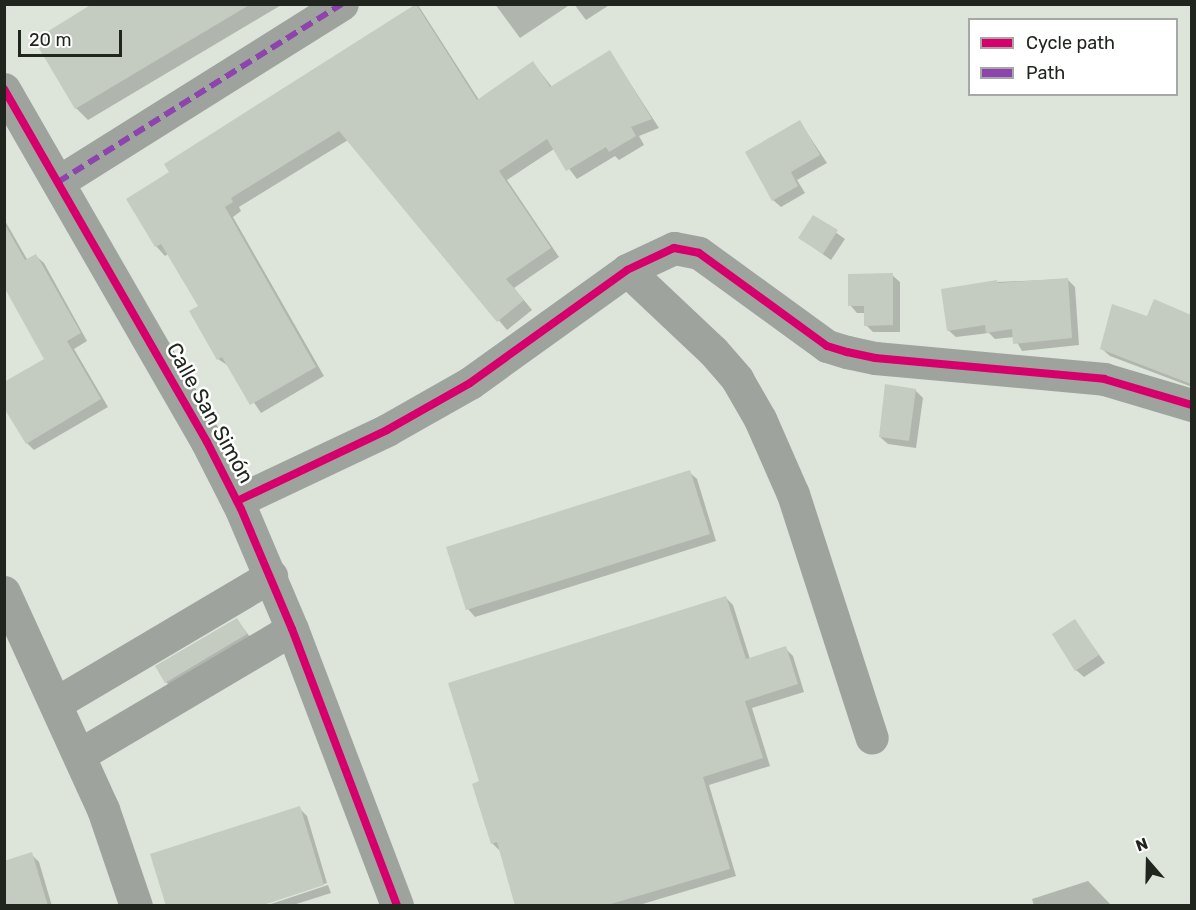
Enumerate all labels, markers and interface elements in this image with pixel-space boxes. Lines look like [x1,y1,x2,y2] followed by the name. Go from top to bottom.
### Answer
[21,18,124,56] scale bar
[968,18,1178,96] legend
[29,29,71,51] text: 20 m
[1026,32,1115,54] text: Cycle path
[1026,62,1065,84] text: Path
[161,338,259,488] street label: Calle San Simón
[1118,832,1178,892] north arrow
[1133,834,1150,856] text: N

